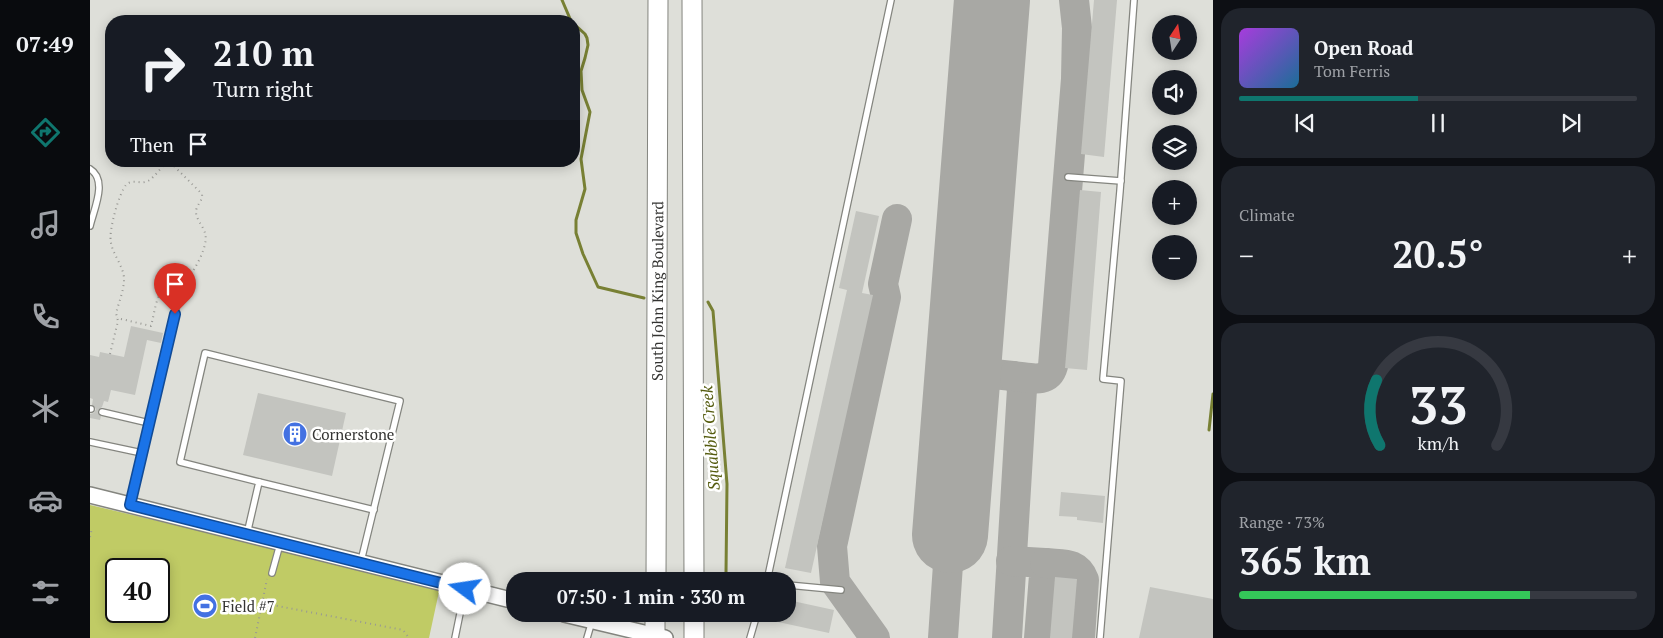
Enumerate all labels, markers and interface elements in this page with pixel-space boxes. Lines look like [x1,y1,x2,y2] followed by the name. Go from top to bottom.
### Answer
[1152,15,1198,60] north arrow
[1152,15,1197,280] map controls
[16,29,74,58] text: 07:49
[213,30,314,76] text: 210 m
[130,35,195,100] icon: right
[1314,35,1414,60] text: Open Road
[1314,60,1390,82] text: Tom Ferris
[1152,70,1197,115] button: sound
[213,74,313,103] text: Turn right
[1291,109,1319,137] icon: previous
[1424,109,1452,137] icon: pause
[1557,109,1585,137] icon: next
[28,115,63,150] icon: directions
[1152,125,1197,170] button: layers
[184,130,212,158] icon: arrive
[130,132,174,157] text: Then
[1152,180,1197,225] button: +
[647,201,667,381] street label: South John King Boulevard
[1239,204,1295,226] text: Climate
[28,207,63,242] icon: music
[1392,229,1484,279] text: 20.5°
[1152,235,1197,280] button: −
[1239,237,1254,274] text: −
[1622,237,1637,274] text: +
[154,263,196,314] pin
[161,270,189,298] icon: arrive
[28,299,63,334] icon: phone
[1409,370,1467,439] text: 33
[695,385,725,491] water label: Squabble Creek
[28,391,63,426] icon: climate
[282,421,308,447] building icon: Cornerstone
[312,424,394,444] place label: Cornerstone
[1417,431,1459,455] text: km/h
[28,483,63,518] icon: car
[1239,511,1325,533] text: Range · 73%
[1239,536,1371,586] text: 365 km
[105,558,170,623] speed limit sign: 40
[438,562,490,614] position arrow
[28,575,63,610] icon: filters
[557,584,745,609] text: 07:50 · 1 min · 330 m
[192,593,218,619] sports icon: Field #7
[222,596,275,616] place label: Field #7

